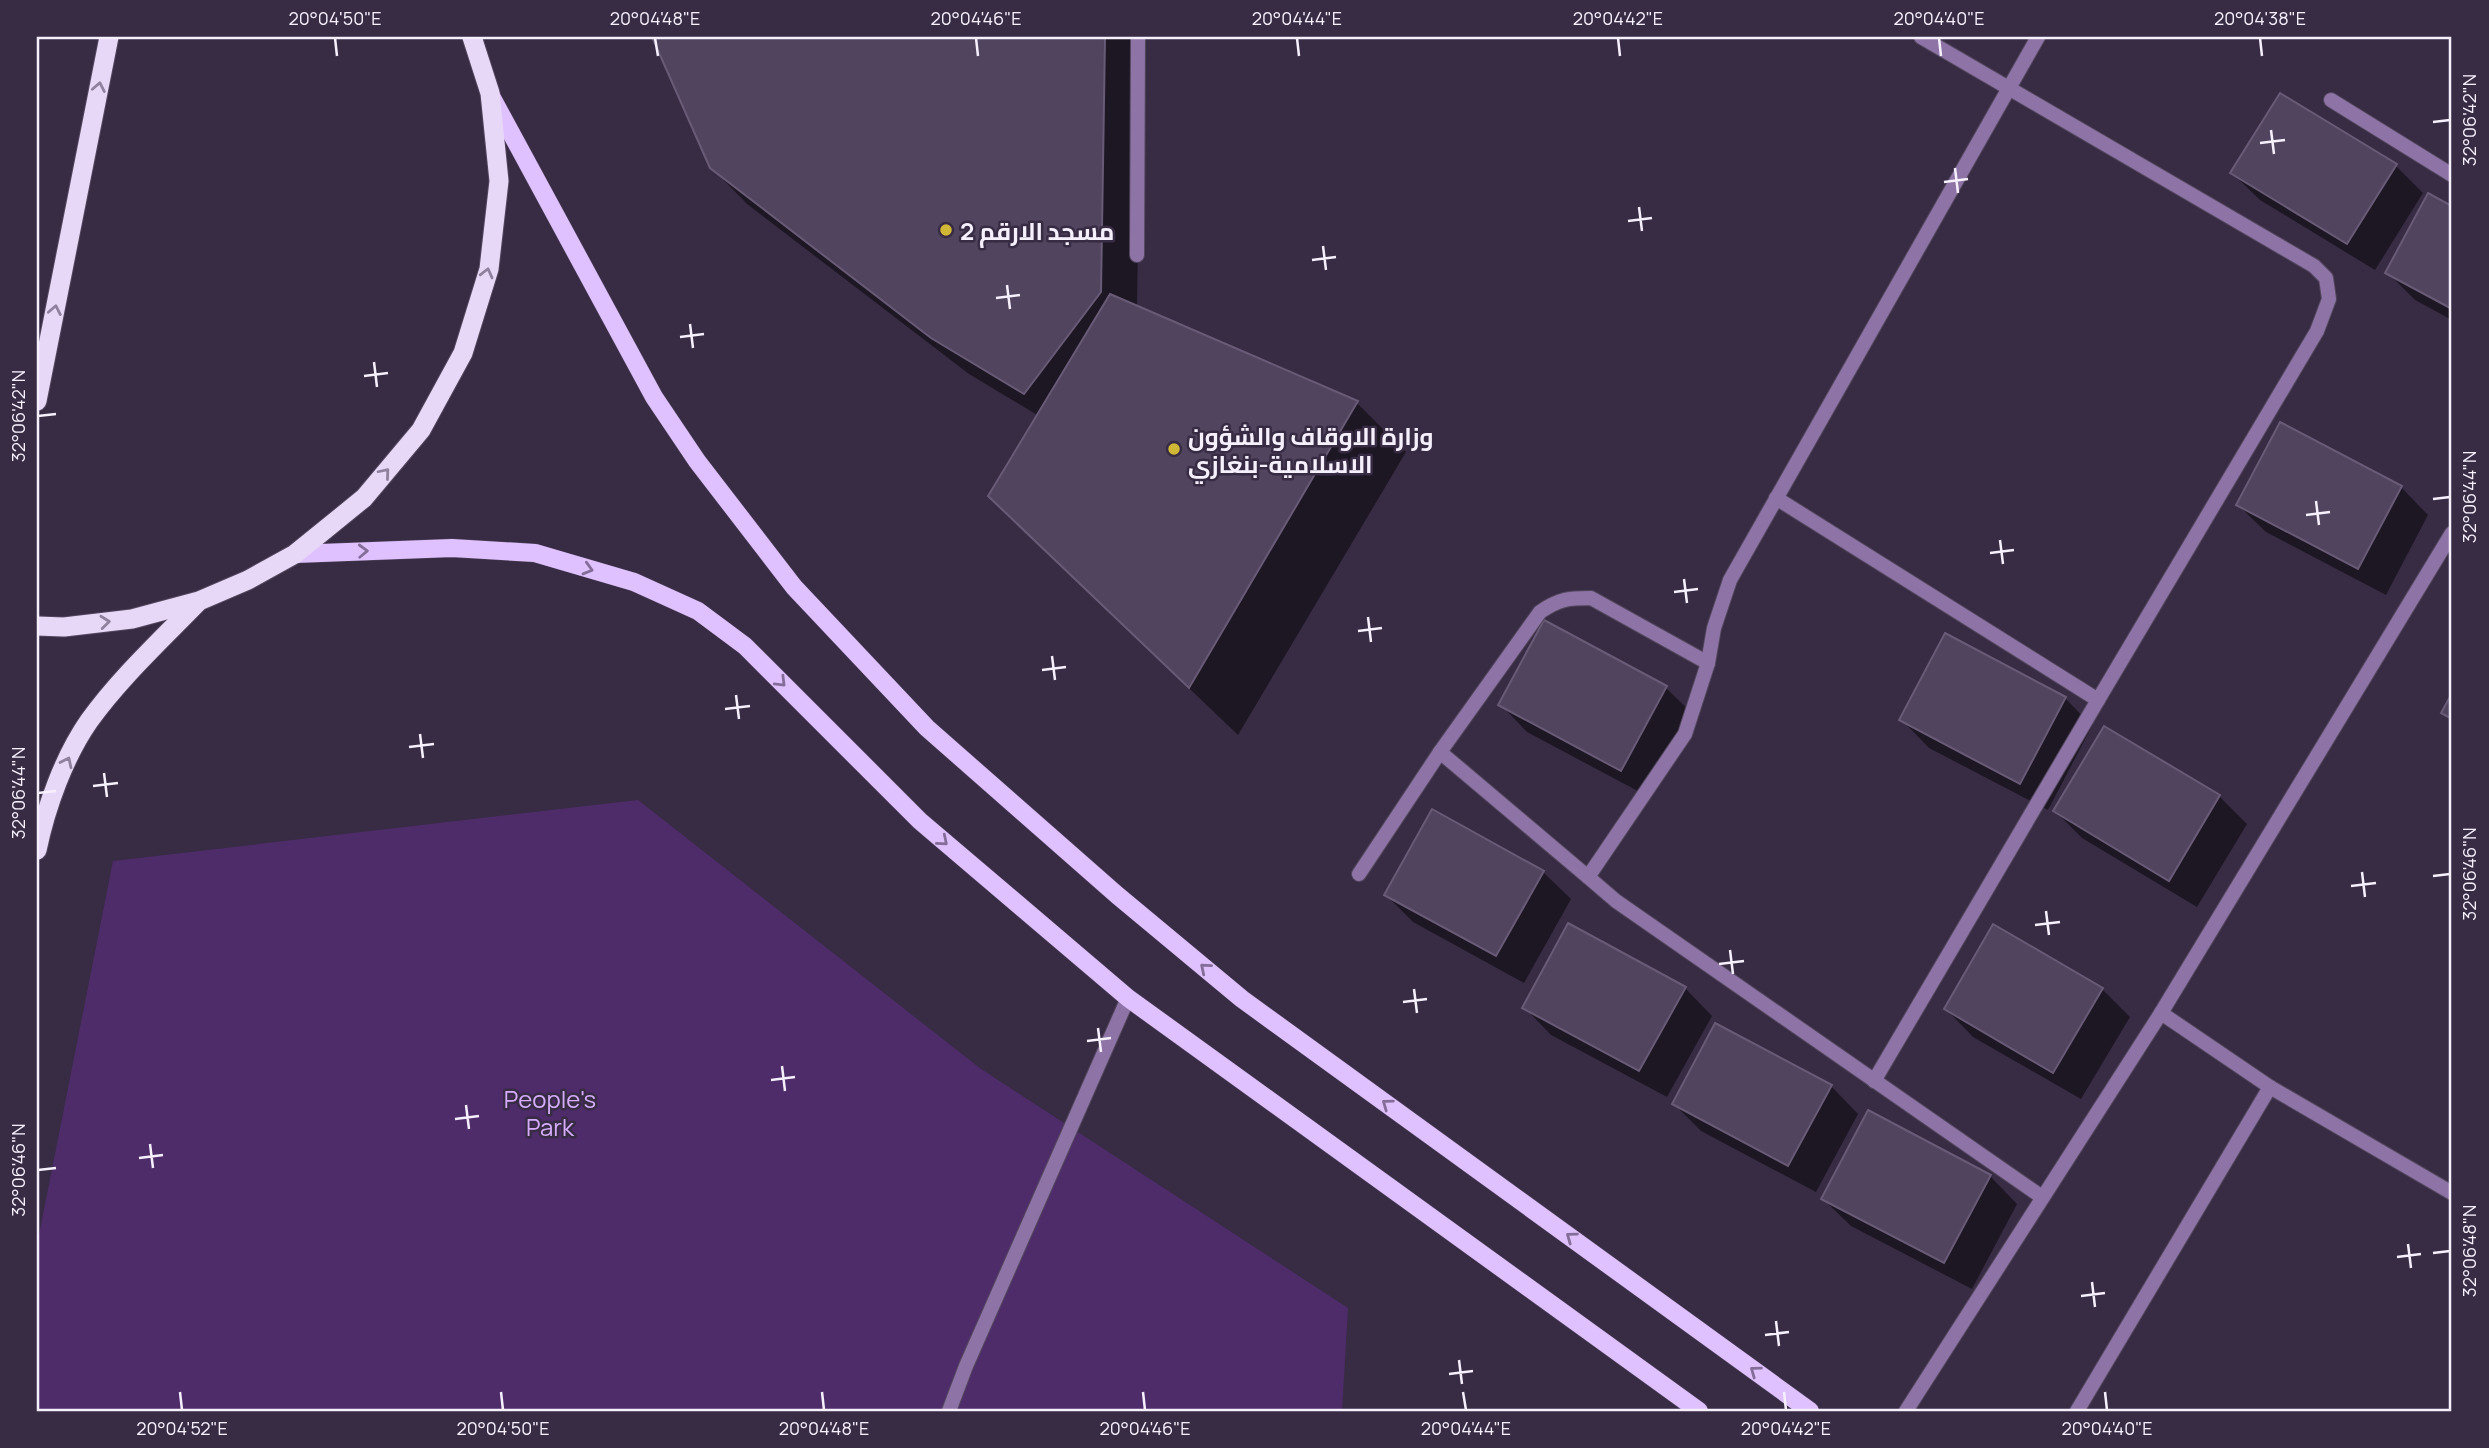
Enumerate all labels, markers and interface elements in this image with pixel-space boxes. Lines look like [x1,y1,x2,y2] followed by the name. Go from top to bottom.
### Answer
[289,6,381,30] text: 20°04'50"E
[610,6,700,30] text: 20°04'48"E
[930,6,1022,30] text: 20°04'46"E
[1252,6,1342,30] text: 20°04'44"E
[1573,6,1663,30] text: 20°04'42"E
[1894,6,1984,30] text: 20°04'40"E
[2214,6,2306,30] text: 20°04'38"E
[2457,74,2481,166] text: 32°06'42"N
[91,81,106,93] one-way arrow
[960,214,1114,248] place label: مسجد الارقم 2
[938,222,954,238] marker: مسجد الارقم 2
[479,267,493,279] one-way arrow
[46,304,61,316] one-way arrow
[6,370,30,462] text: 32°06'42"N
[1188,419,1434,484] place label: وزارة الاوقاف والشؤون الاسلامية-بنغازي
[1166,441,1182,457] marker: وزارة الاوقاف والشؤون الاسلامية-بنغازي
[2457,451,2481,543] text: 32°06'44"N
[377,468,389,481] one-way arrow
[358,544,369,559] one-way arrow
[582,560,594,575] one-way arrow
[99,615,111,630] one-way arrow
[773,674,785,686] one-way arrow
[6,747,30,839] text: 32°06'44"N
[59,757,73,769] one-way arrow
[2457,827,2481,921] text: 32°06'46"N
[935,833,948,845] one-way arrow
[1200,963,1212,976] one-way arrow
[504,1082,596,1143] park label: People's Park
[1382,1099,1395,1112] one-way arrow
[6,1123,30,1217] text: 32°06'46"N
[2457,1205,2481,1297] text: 32°06'48"N
[1566,1233,1579,1246] one-way arrow
[1750,1367,1763,1379] one-way arrow
[136,1416,228,1440] text: 20°04'52"E
[457,1416,549,1440] text: 20°04'50"E
[779,1416,869,1440] text: 20°04'48"E
[1099,1416,1191,1440] text: 20°04'46"E
[1421,1416,1511,1440] text: 20°04'44"E
[1741,1416,1831,1440] text: 20°04'42"E
[2062,1416,2152,1440] text: 20°04'40"E

